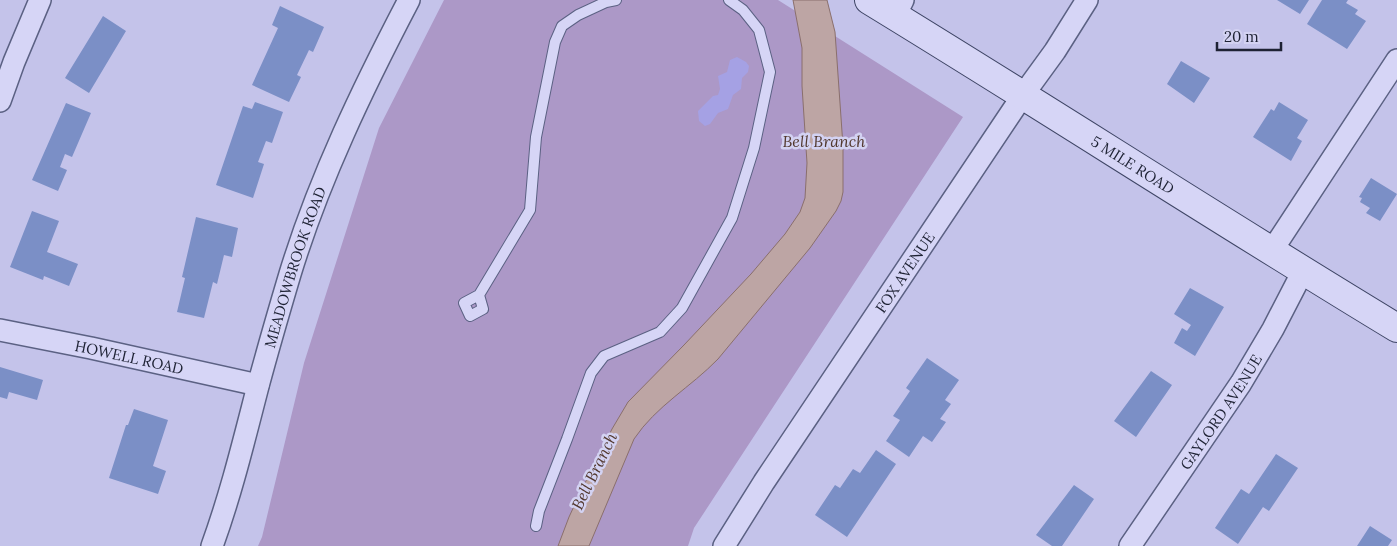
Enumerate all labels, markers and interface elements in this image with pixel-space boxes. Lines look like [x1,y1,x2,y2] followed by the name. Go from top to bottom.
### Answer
[1217,20,1281,52] scale bar
[1224,27,1259,46] text: 20 m
[782,131,866,151] water label: Bell Branch
[1088,131,1178,198] street label: 5 MILE ROAD
[260,184,330,350] street label: MEADOWBROOK ROAD
[871,228,938,316] street label: FOX AVENUE
[73,336,185,378] street label: HOWELL ROAD
[1175,351,1266,473] street label: GAYLORD AVENUE
[567,429,621,513] water label: Bell Branch

